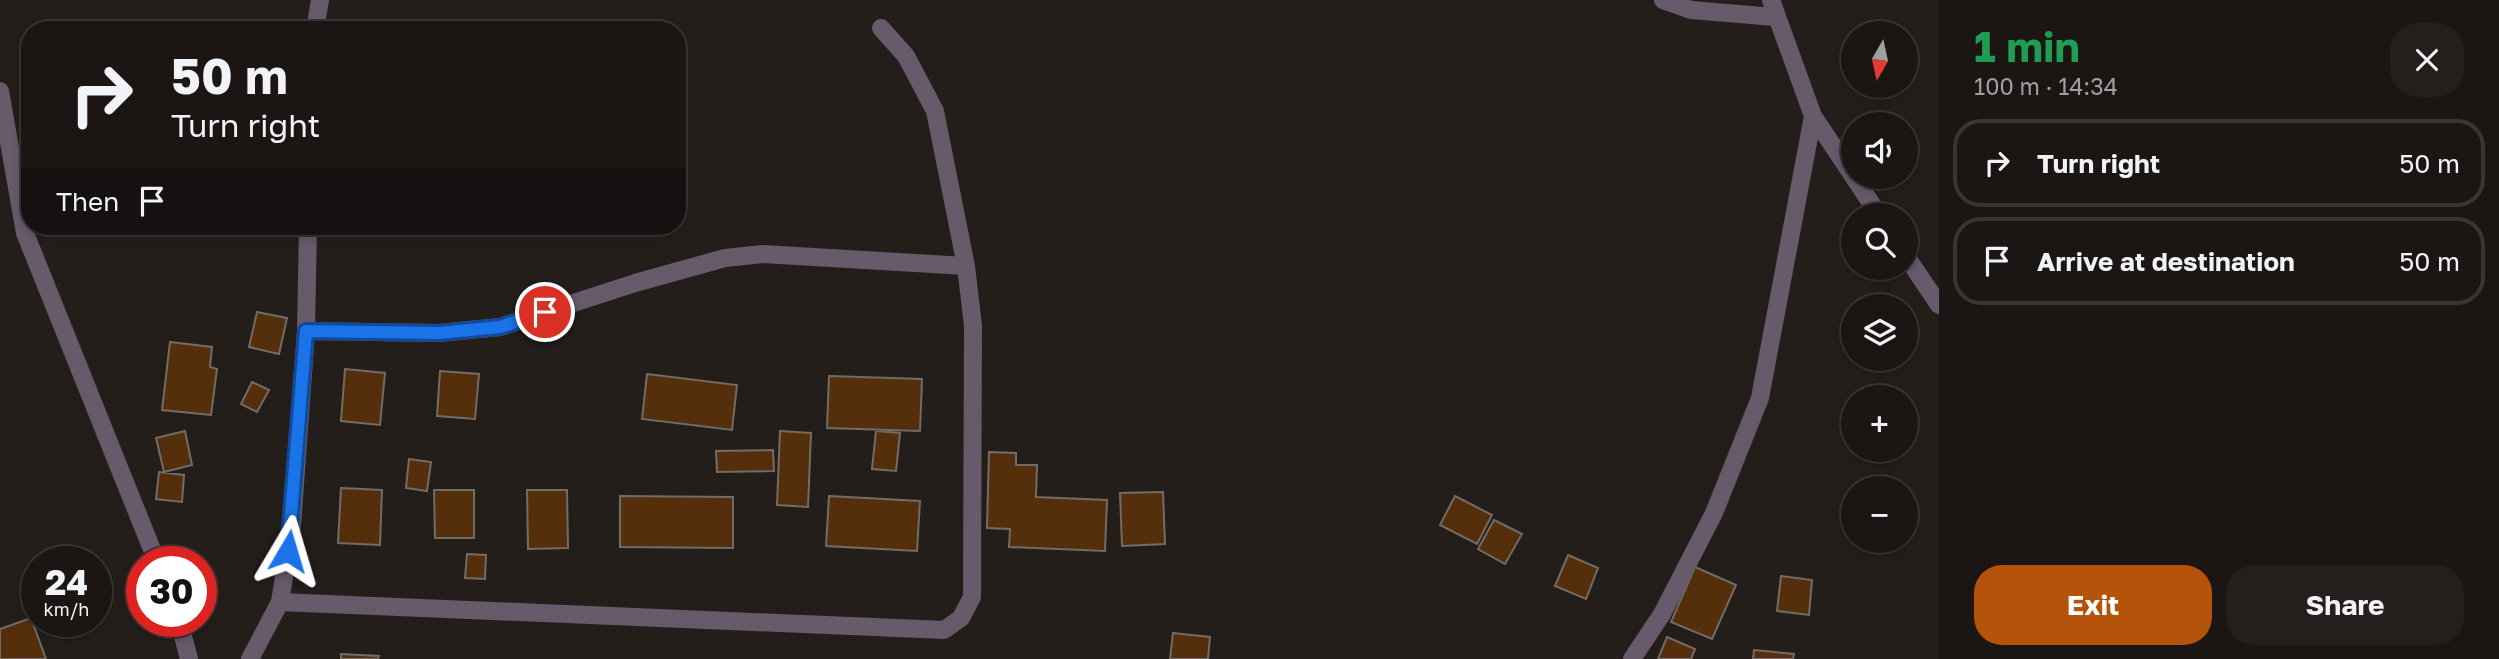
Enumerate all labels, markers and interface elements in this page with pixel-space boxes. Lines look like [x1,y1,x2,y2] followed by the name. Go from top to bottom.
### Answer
[1841,21,1918,98] north arrow
[1841,21,1918,553] map controls
[1974,21,2080,71] text: 1 min
[2390,23,2464,97] button: close
[171,46,288,105] text: 50 m
[56,49,147,140] icon: right
[1974,72,2118,100] text: 100 m · 14:34
[171,106,320,144] text: Turn right
[1841,112,1918,189] button: sound
[1978,144,2016,182] icon: right
[2037,148,2160,179] text: Turn right
[2399,148,2460,179] text: 50 m
[133,182,171,220] icon: arrive
[56,186,119,217] text: Then
[1841,203,1918,280] button: search
[1978,242,2016,280] icon: arrive
[2037,246,2295,277] text: Arrive at destination
[2399,246,2460,277] text: 50 m
[515,282,575,342] pin
[526,293,564,331] icon: arrive
[1841,294,1918,371] button: layers
[1841,385,1918,462] button: +
[1841,476,1918,553] button: −
[251,514,325,588] position arrow
[126,546,217,637] speed limit sign: 30
[45,561,88,603] text: 24
[1974,565,2212,645] button: Exit
[2226,565,2464,645] button: Share
[44,598,89,620] text: km/h

